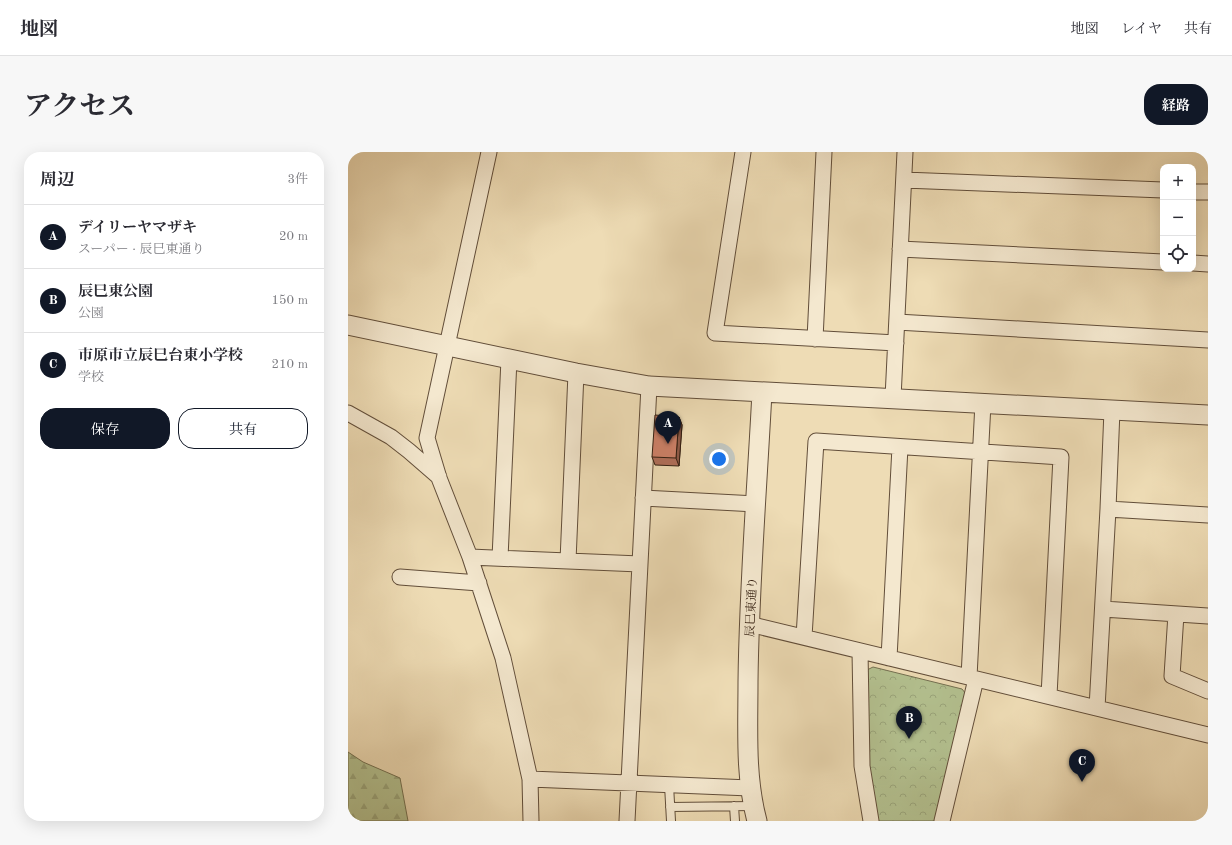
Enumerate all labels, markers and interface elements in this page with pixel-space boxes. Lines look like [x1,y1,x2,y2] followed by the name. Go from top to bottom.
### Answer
[20,21,58,40] text: 地図
[1071,22,1099,36] text: 地図
[1121,22,1162,36] text: レイヤ
[1184,22,1212,36] text: 共有
[1144,84,1208,125] button: 経路
[24,94,135,122] text: アクセス
[1160,164,1196,272] map controls
[1160,164,1196,200] button: +
[40,172,74,189] text: 周辺
[287,173,308,186] text: 3件
[1160,200,1196,236] button: −
[78,221,197,236] text: デイリーヤマザキ
[48,230,58,243] text: A
[279,230,308,243] text: 20 m
[1160,236,1196,272] button: locate
[78,243,205,256] text: スーパー · 辰巳東通り
[78,285,153,300] text: 辰巳東公園
[48,294,58,307] text: B
[271,294,308,307] text: 150 m
[78,307,104,320] text: 公園
[78,349,243,364] text: 市原市立辰巳台東小学校
[49,358,57,371] text: C
[271,358,308,371] text: 210 m
[78,371,104,384] text: 学校
[40,408,170,449] button: 保存
[178,408,308,449] button: 共有
[655,411,681,444] pin: A
[709,449,729,469] your location
[742,577,760,637] street label: 辰巳東通り
[896,706,922,739] pin: B
[1069,749,1095,782] pin: C

